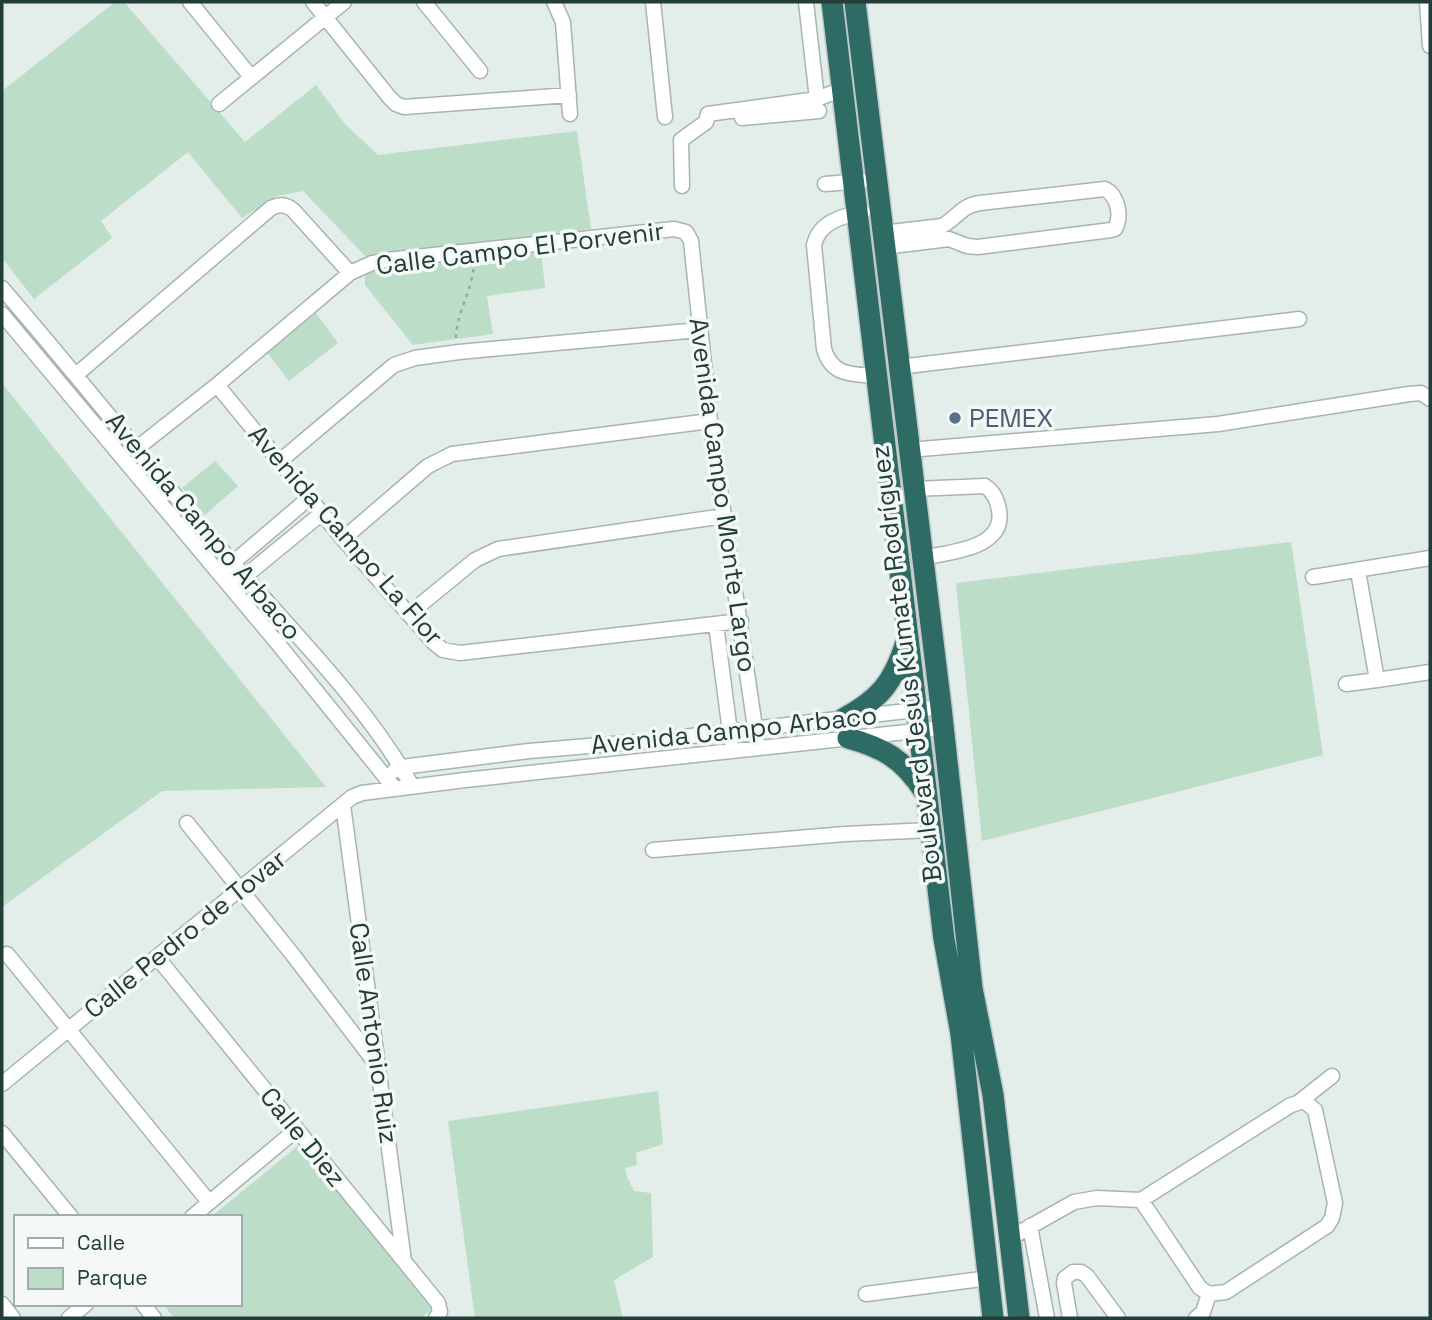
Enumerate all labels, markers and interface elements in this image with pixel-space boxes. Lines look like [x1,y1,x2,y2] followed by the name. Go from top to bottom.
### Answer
[374,213,666,283] street label: Calle Campo El Porvenir
[681,315,765,675] street label: Avenida Campo Monte Largo
[969,401,1053,435] place label: PEMEX
[98,405,310,647] street label: Avenida Campo Arbaco
[947,410,963,426] marker: PEMEX
[241,418,451,652] street label: Avenida Campo La Flor
[862,444,950,884] street label: Boulevard Jesús Kumate Rodríguez
[589,698,879,762] street label: Avenida Campo Arbaco
[77,842,293,1026] street label: Calle Pedro de Tovar
[342,920,406,1146] street label: Calle Antonio Ruiz
[252,1080,354,1194] street label: Calle Diez
[14,1215,242,1306] legend
[77,1229,125,1256] text: Calle
[77,1264,148,1291] text: Parque

